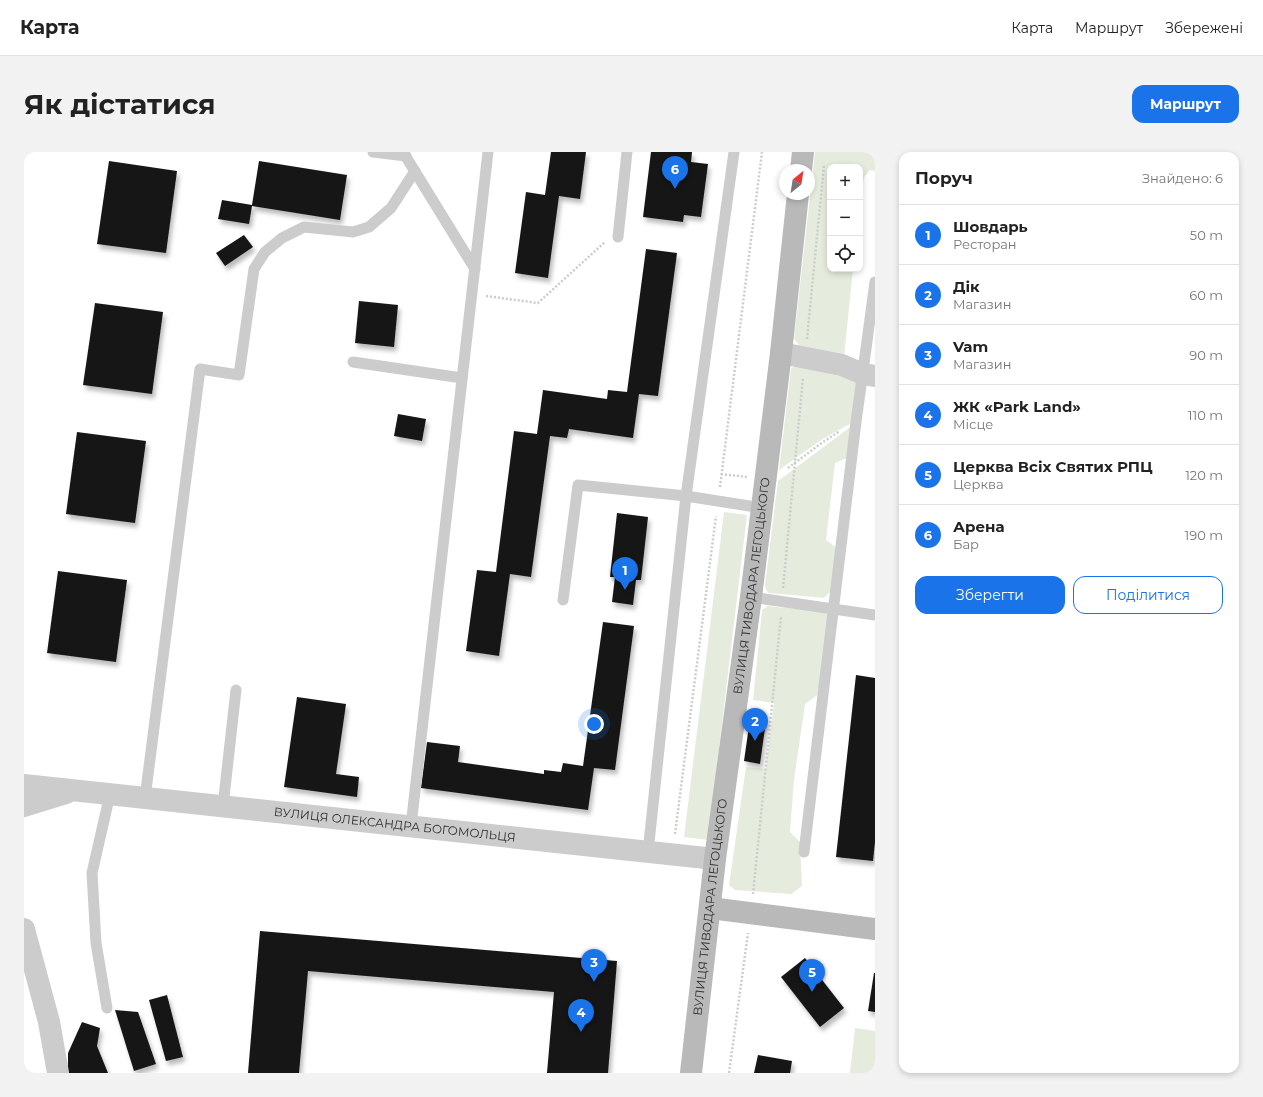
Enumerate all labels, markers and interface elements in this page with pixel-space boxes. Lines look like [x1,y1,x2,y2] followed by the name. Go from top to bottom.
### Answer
[20,16,80,39] text: Карта
[1011,19,1053,37] text: Карта
[1075,19,1143,37] text: Маршрут
[1165,19,1243,37] text: Збережені
[1132,85,1239,123] button: Маршрут
[24,87,216,121] text: Як дістатися
[662,156,688,189] pin: 6
[779,164,815,200] north arrow
[827,164,863,272] map controls
[827,164,863,200] button: +
[915,168,973,188] text: Поруч
[1142,170,1223,186] text: Знайдено: 6
[827,200,863,236] button: −
[953,217,1028,236] text: Шовдарь
[925,227,931,243] text: 1
[1190,227,1223,243] text: 50 m
[827,236,863,272] button: locate
[953,236,1017,252] text: Ресторан
[953,277,980,296] text: Дік
[924,287,932,303] text: 2
[1189,287,1223,303] text: 60 m
[953,296,1012,312] text: Магазин
[953,337,988,356] text: Vam
[924,347,932,363] text: 3
[1189,347,1223,363] text: 90 m
[953,356,1012,372] text: Магазин
[953,397,1081,416] text: ЖК «Park Land»
[924,407,932,423] text: 4
[1188,407,1223,423] text: 110 m
[953,416,993,432] text: Місце
[953,457,1153,476] text: Церква Всіх Святих РПЦ
[924,467,932,483] text: 5
[1185,467,1223,483] text: 120 m
[730,476,773,695] street label: ВУЛИЦЯ ТИВОДАРА ЛЕГОЦЬКОГО
[953,476,1004,492] text: Церква
[953,517,1005,536] text: Арена
[924,527,932,543] text: 6
[1185,527,1223,543] text: 190 m
[953,536,979,552] text: Бар
[612,557,638,590] pin: 1
[915,576,1065,614] button: Зберегти
[1073,576,1223,614] button: Поділитися
[742,708,768,741] pin: 2
[584,714,604,734] your location
[689,798,730,1016] street label: ВУЛИЦЯ ТИВОДАРА ЛЕГОЦЬКОГО
[273,804,517,845] street label: ВУЛИЦЯ ОЛЕКСАНДРА БОГОМОЛЬЦЯ
[581,949,607,982] pin: 3
[799,959,825,992] pin: 5
[568,999,594,1032] pin: 4

